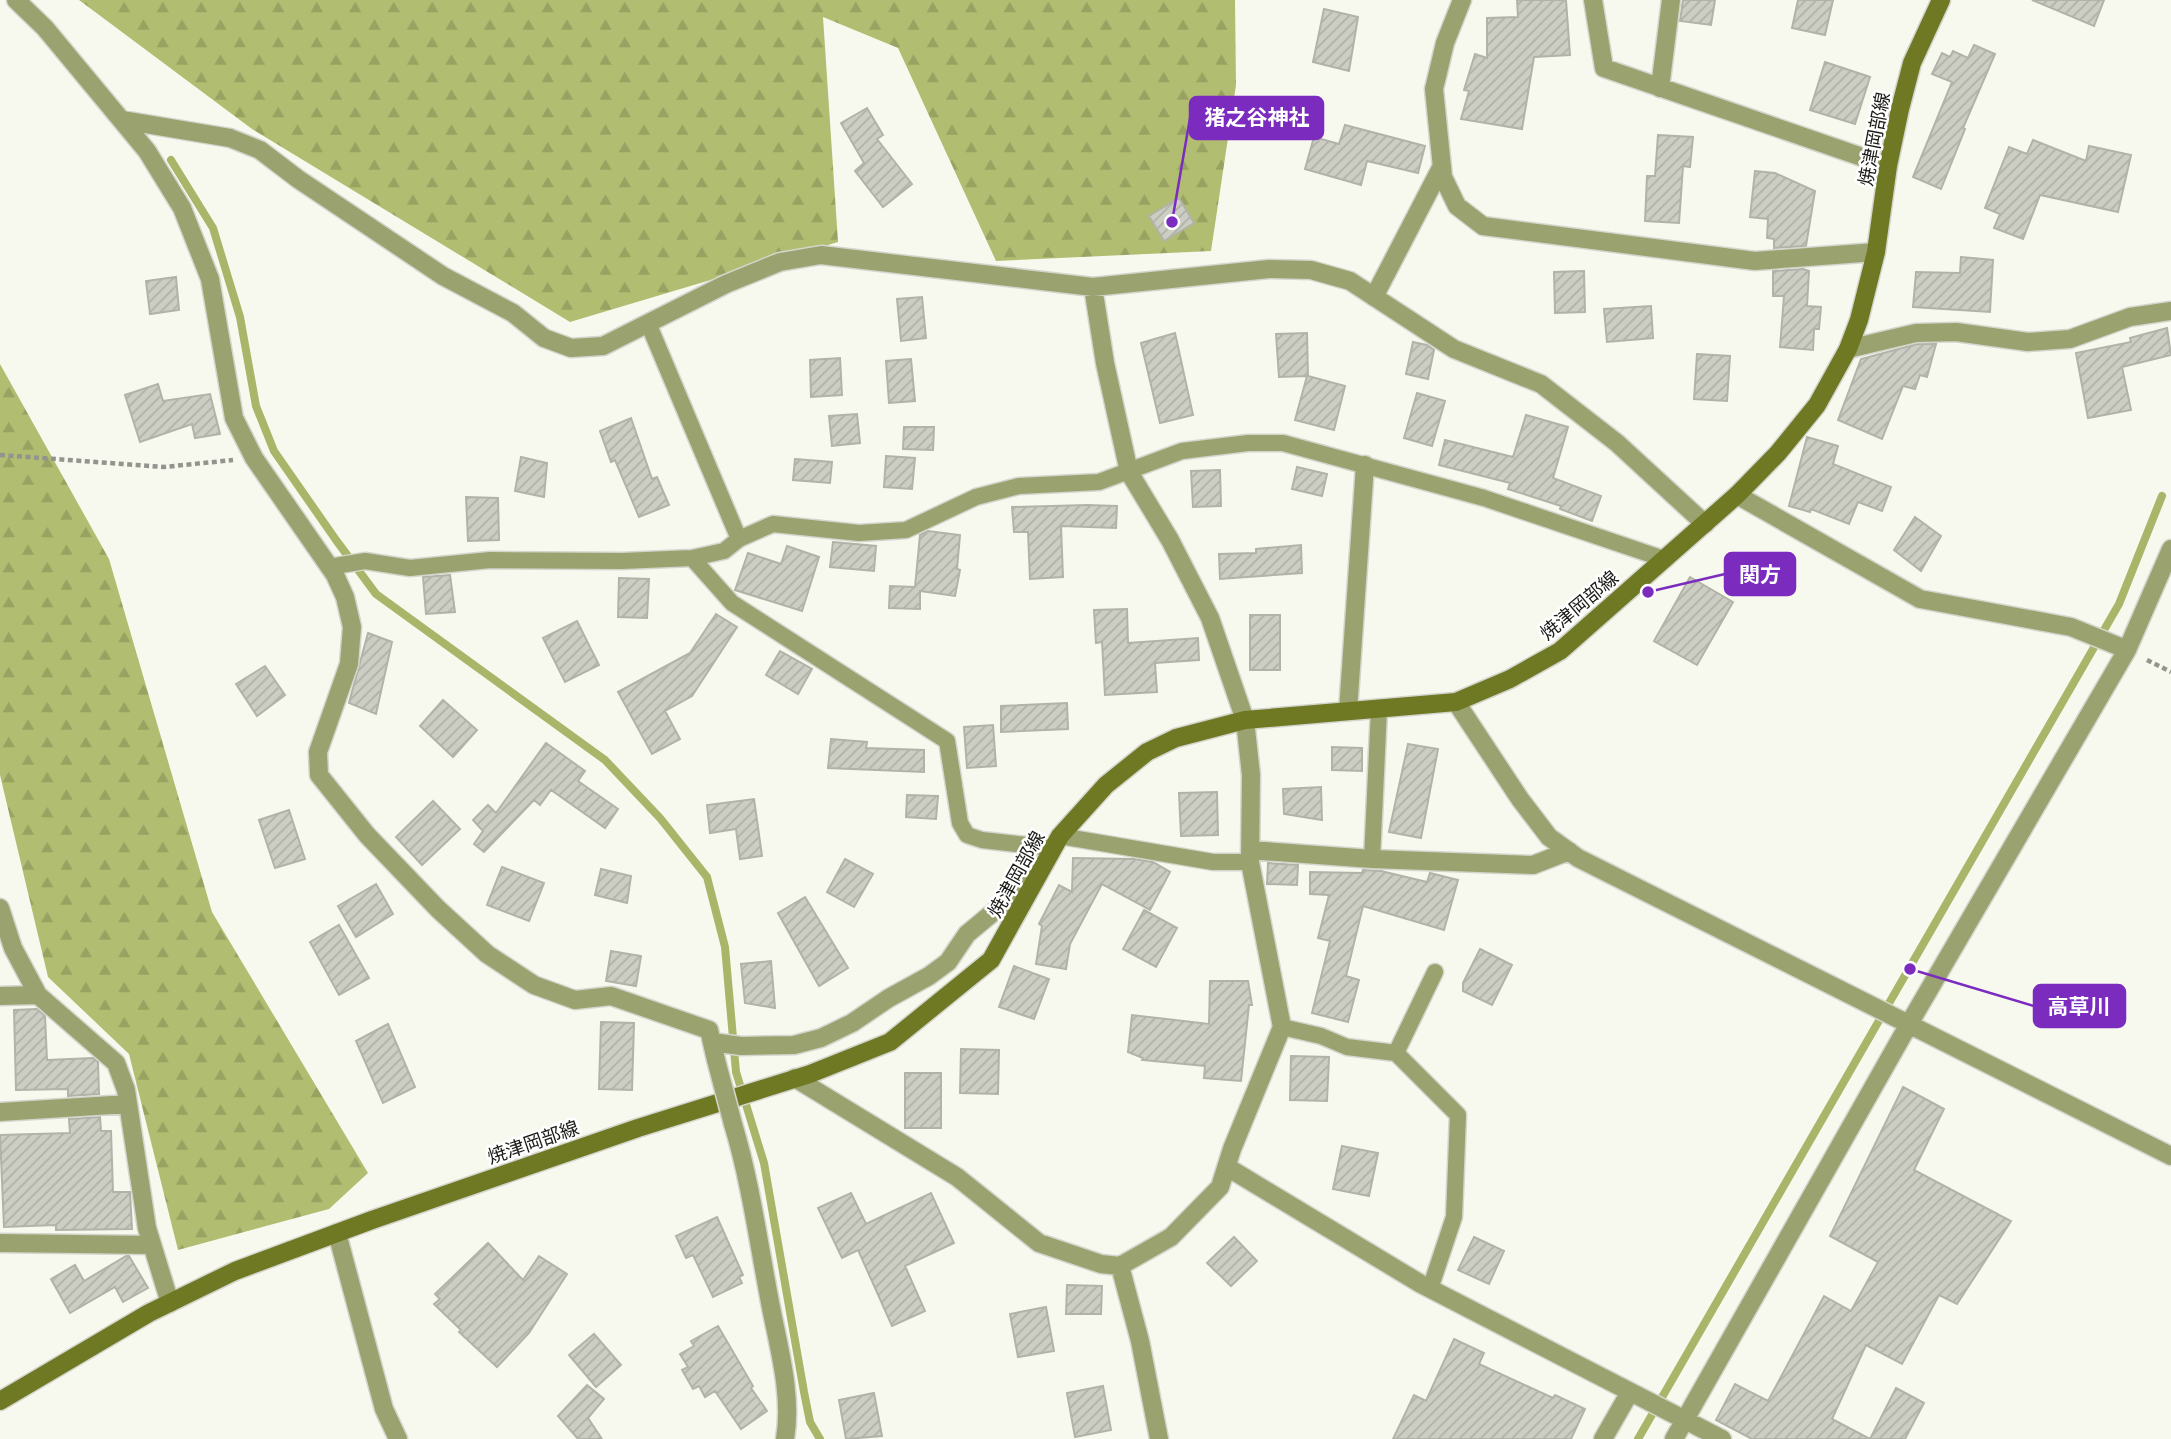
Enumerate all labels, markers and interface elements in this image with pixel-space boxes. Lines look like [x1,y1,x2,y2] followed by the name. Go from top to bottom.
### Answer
[1852,90,1896,188] street label: 焼津岡部線
[1190,97,1323,139] callout: 猪之谷神社
[1205,103,1310,131] text: 猪之谷神社
[1725,553,1795,595] callout: 関方
[1739,560,1781,588] text: 関方
[1534,565,1624,645] street label: 焼津岡部線
[982,826,1050,922] street label: 焼津岡部線
[2034,985,2125,1027] callout: 高草川
[2048,992,2111,1020] text: 高草川
[484,1114,582,1170] street label: 焼津岡部線

